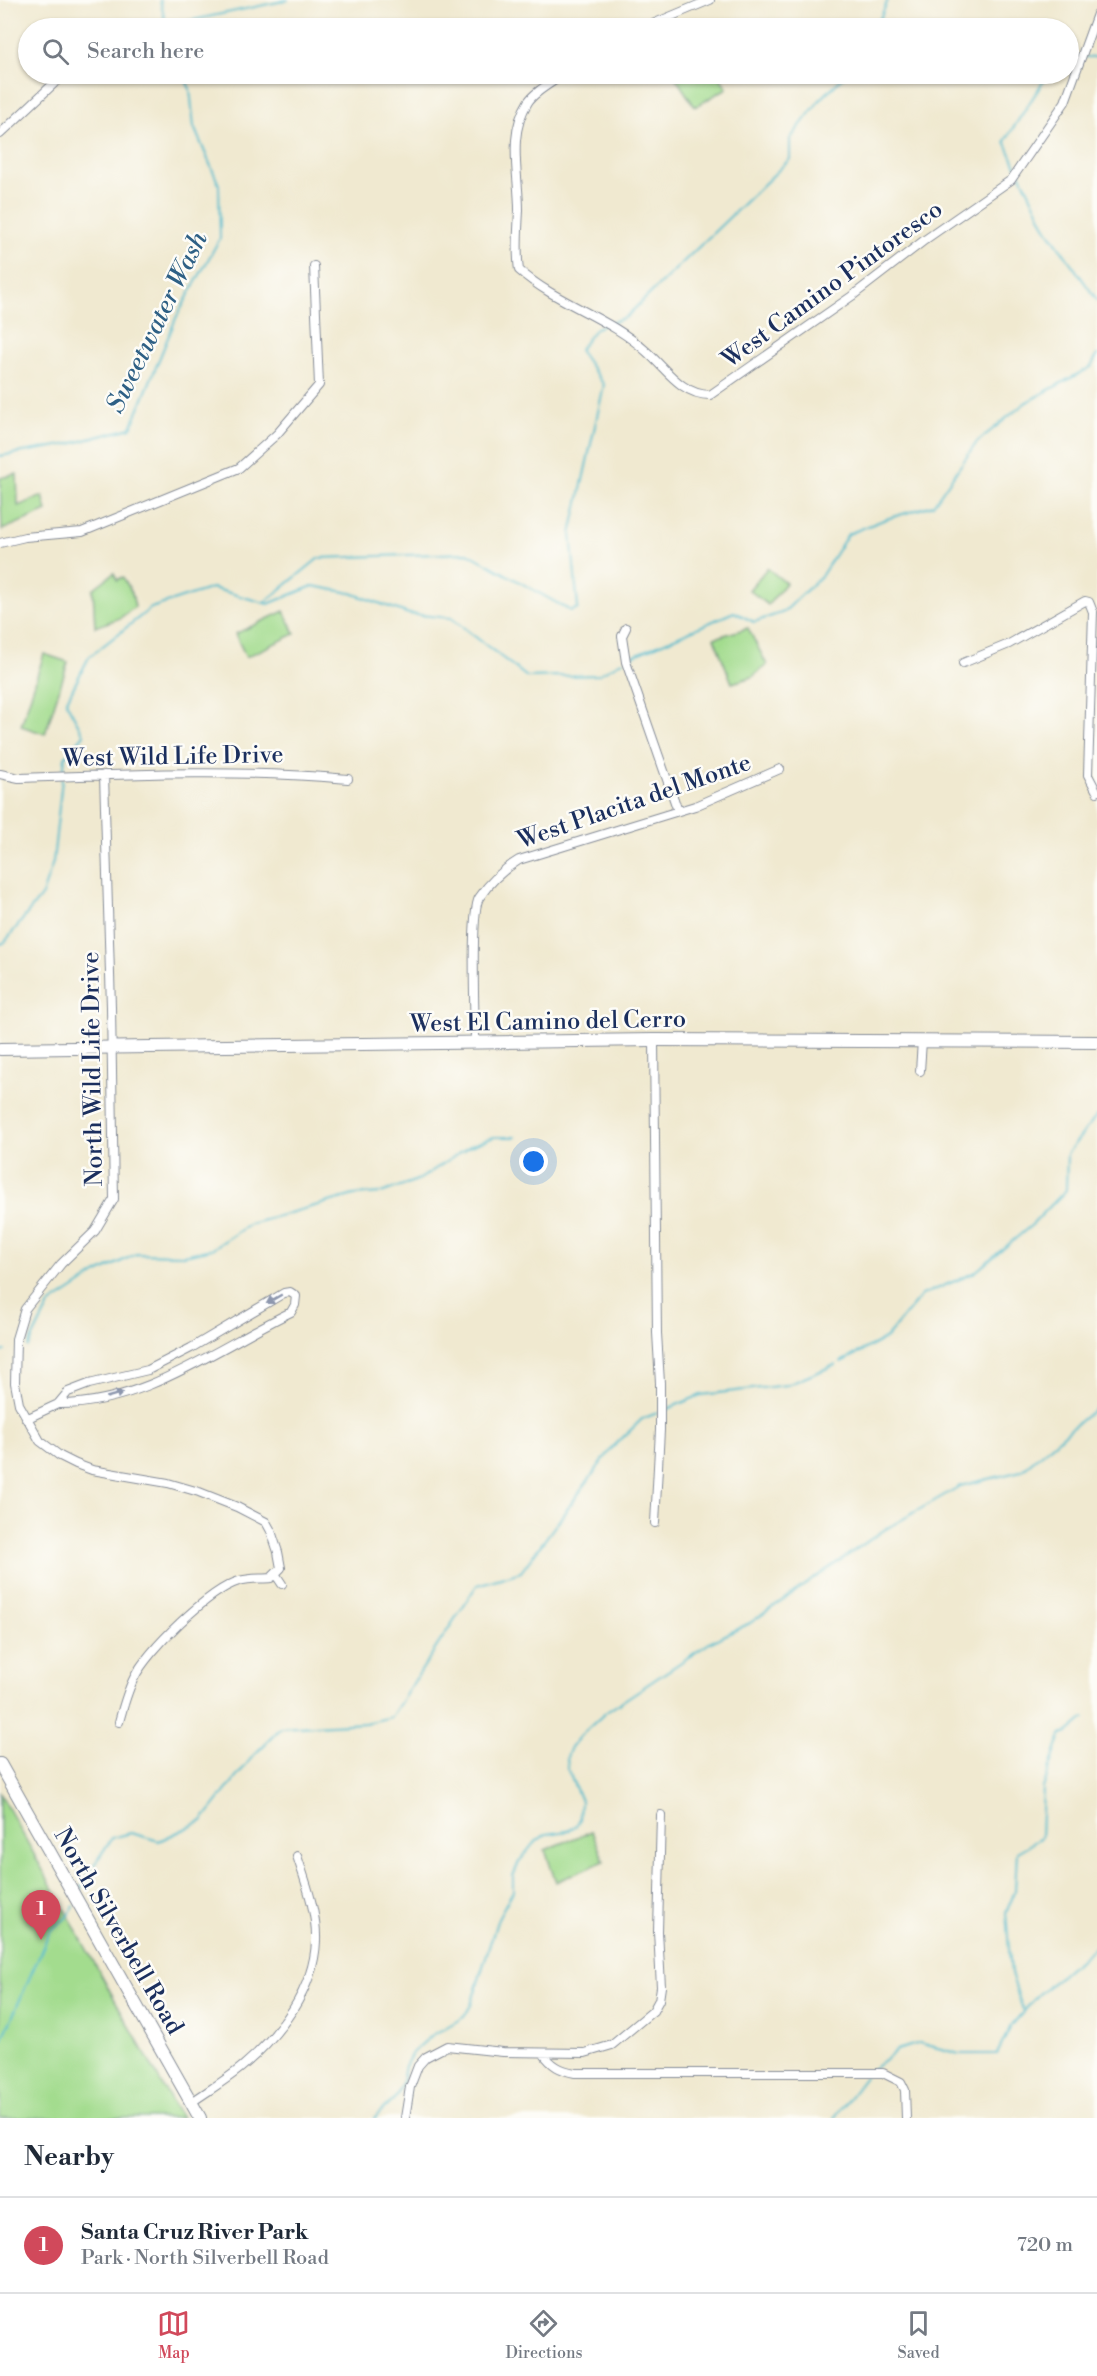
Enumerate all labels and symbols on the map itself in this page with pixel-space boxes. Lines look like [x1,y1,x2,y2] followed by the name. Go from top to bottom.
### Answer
[716,195,949,376] street label: West Camino Pintoresco
[99,226,215,418] water label: Sweetwater Wash
[61,740,284,774] street label: West Wild Life Drive
[513,748,755,856] street label: West Placita del Monte
[76,951,110,1187] street label: North Wild Life Drive
[409,1005,686,1039] street label: West El Camino del Cerro
[519,1147,548,1176] your location
[266,1293,282,1304] one-way arrow
[106,1390,124,1399] one-way arrow
[47,1823,190,2040] street label: North Silverbell Road
[22,1890,60,1940] pin: 1

